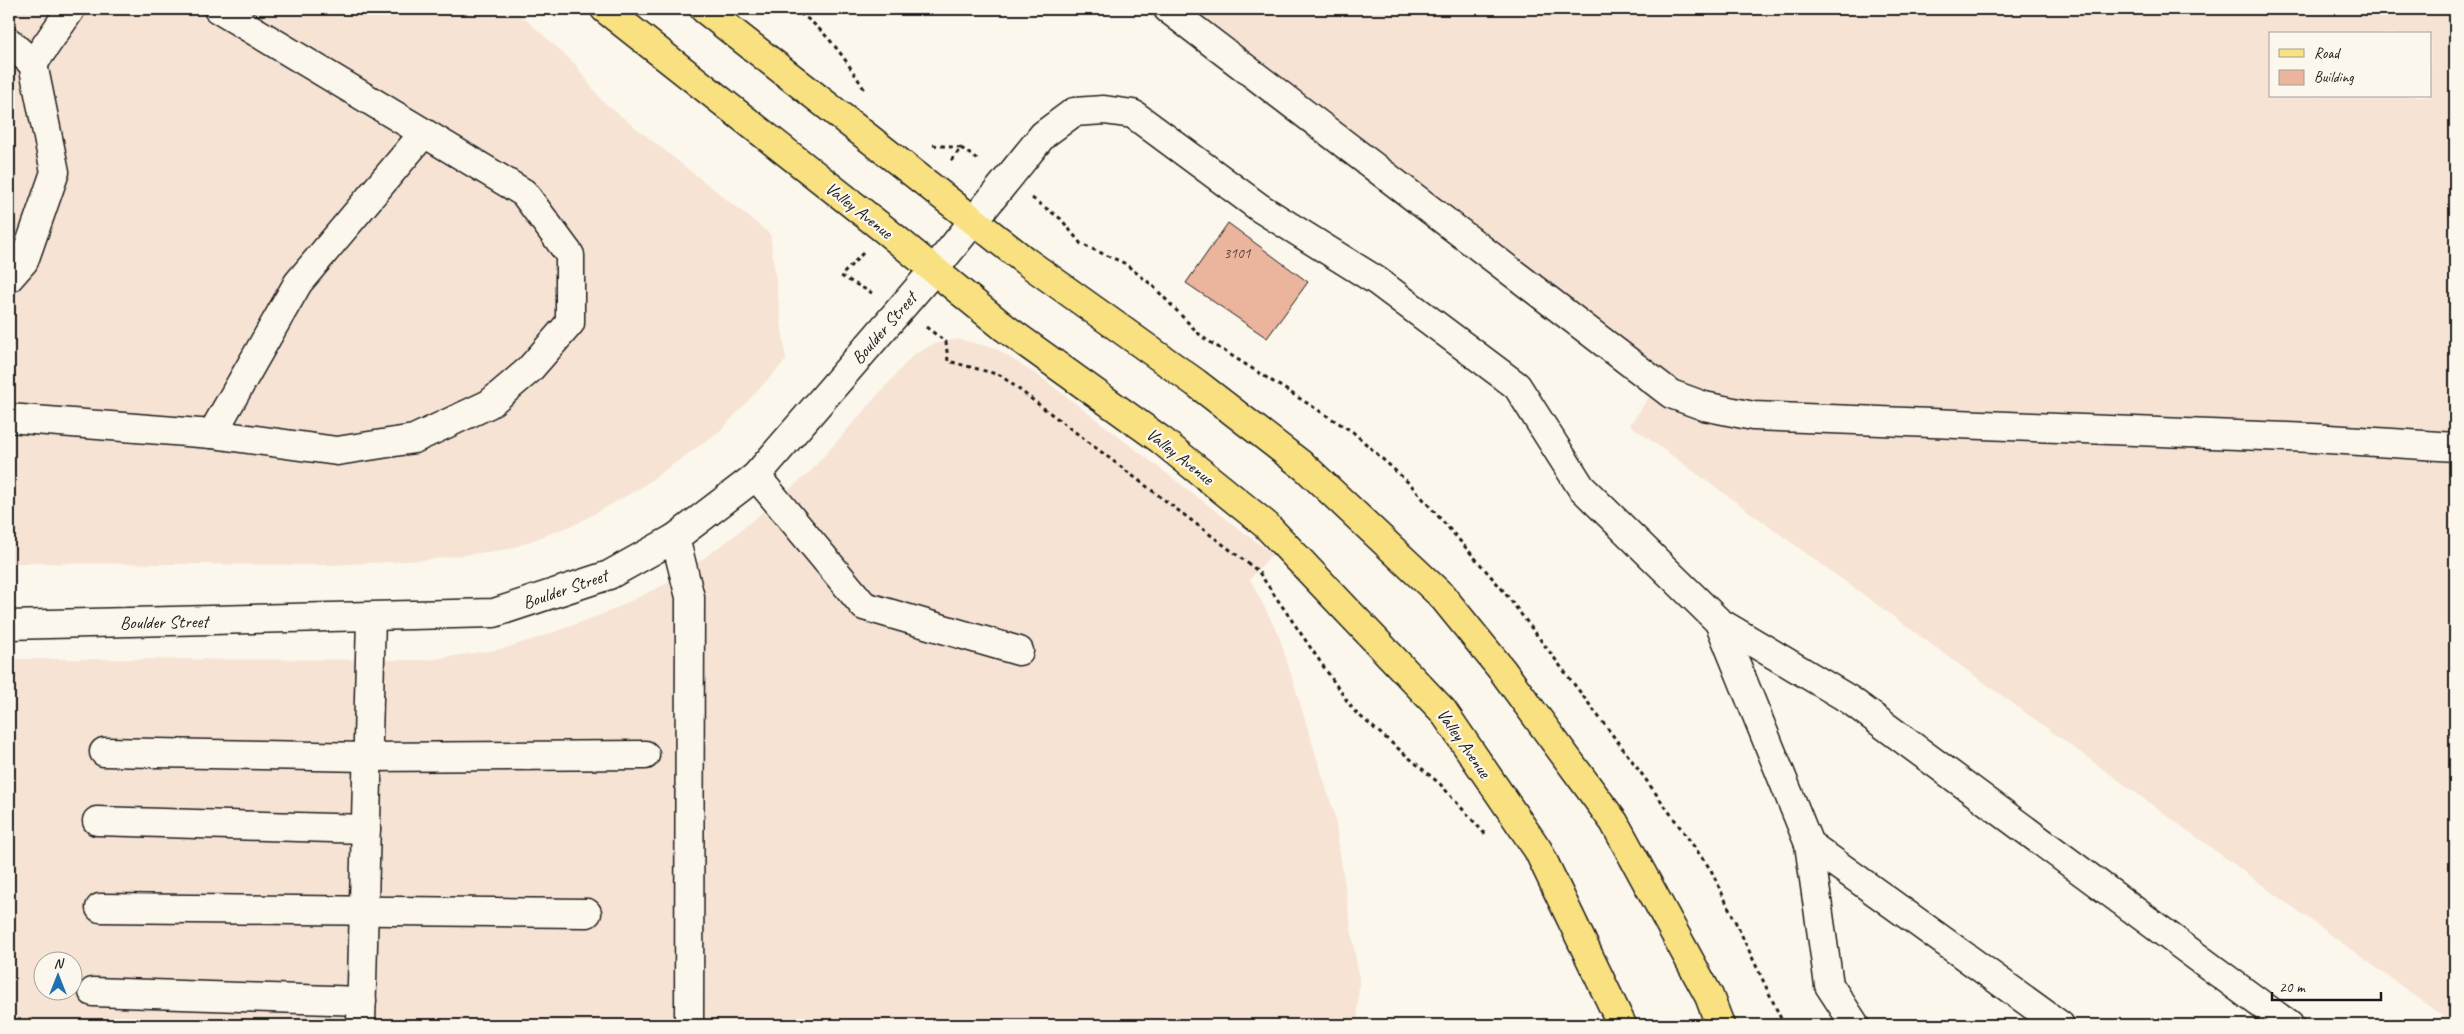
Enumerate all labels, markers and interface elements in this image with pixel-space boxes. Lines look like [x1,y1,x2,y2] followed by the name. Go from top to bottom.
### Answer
[2269,32,2432,98] legend
[2314,44,2341,63] text: Road
[2314,68,2354,87] text: Building
[821,177,898,244] street label: Valley Avenue
[1223,244,1252,263] house number: 3101
[847,285,923,369] street label: Boulder Street
[1142,423,1219,490] street label: Valley Avenue
[520,563,613,614] street label: Boulder Street
[120,610,211,634] street label: Boulder Street
[1432,704,1496,783] street label: Valley Avenue
[32,952,82,1002] north arrow
[54,955,65,972] text: N
[2272,969,2380,1001] scale bar
[2279,978,2306,997] text: 20 m

